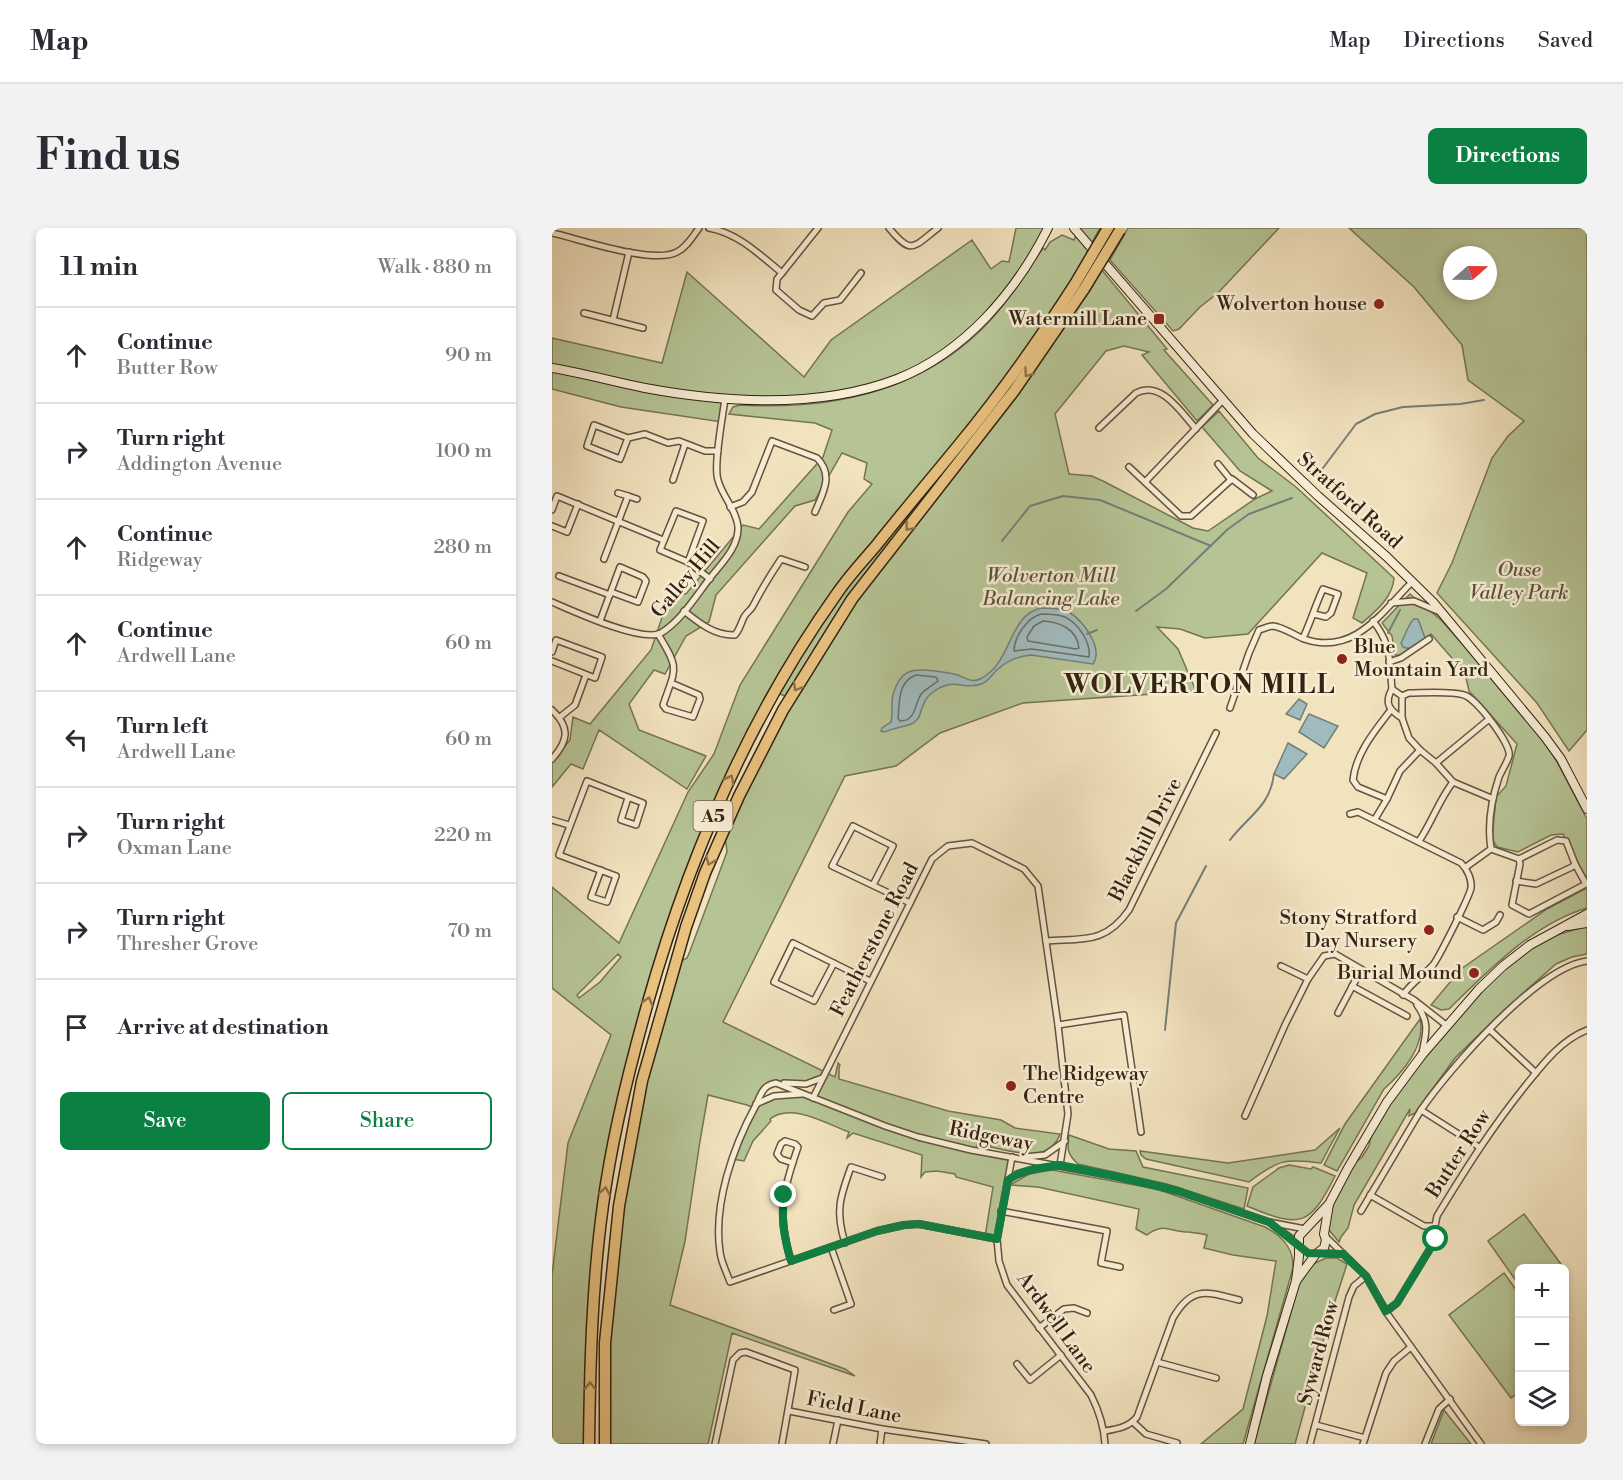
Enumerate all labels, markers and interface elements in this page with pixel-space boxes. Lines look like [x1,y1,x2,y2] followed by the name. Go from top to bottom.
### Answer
[30,24,89,59] text: Map
[1329,28,1371,54] text: Map
[1404,28,1505,54] text: Directions
[1538,28,1593,54] text: Saved
[1428,128,1587,184] button: Directions
[36,130,180,183] text: Find us
[1443,246,1497,300] north arrow
[60,251,138,283] text: 11 min
[378,255,492,280] text: Walk · 880 m
[1215,292,1367,317] place label: Wolverton house
[1372,297,1386,311] marker: Wolverton house
[1008,307,1147,332] place label: Watermill Lane
[1152,312,1166,326] marker: Watermill Lane
[117,329,213,356] text: Continue
[60,339,93,372] icon: ahead
[445,343,492,368] text: 90 m
[117,356,218,381] text: Butter Row
[1024,366,1035,377] one-way arrow
[117,425,225,452] text: Turn right
[60,435,93,468] icon: right
[436,439,492,464] text: 100 m
[1291,447,1407,555] street label: Stratford Road
[117,452,282,477] text: Addington Avenue
[905,520,916,531] one-way arrow
[117,521,213,548] text: Continue
[60,531,93,564] icon: ahead
[433,535,492,560] text: 280 m
[646,535,726,623] street label: Galley Hill
[117,548,203,573] text: Ridgeway
[1470,558,1568,606] park label: Ouse Valley Park
[981,564,1120,612] park label: Wolverton Mill Balancing Lake
[117,617,213,644] text: Continue
[60,627,93,660] icon: ahead
[445,631,492,656] text: 60 m
[1353,635,1489,683] place label: Blue Mountain Yard
[117,644,236,669] text: Ardwell Lane
[1335,652,1349,666] marker: Blue Mountain Yard
[1063,669,1336,701] district label: WOLVERTON MILL
[793,681,804,691] one-way arrow
[117,713,208,740] text: Turn left
[60,723,93,756] icon: left
[445,727,492,752] text: 60 m
[117,740,236,765] text: Ardwell Lane
[722,774,734,785] one-way arrow
[1104,774,1188,907] street label: Blackhill Drive
[694,801,732,831] road number: A5
[117,809,225,836] text: Turn right
[60,819,93,852] icon: right
[434,823,492,848] text: 220 m
[117,836,232,861] text: Oxman Lane
[706,855,718,866] one-way arrow
[825,858,925,1021] street label: Featherstone Road
[117,905,225,932] text: Turn right
[1280,906,1418,954] place label: Stony Stratford Day Nursery
[60,915,93,948] icon: right
[448,919,492,944] text: 70 m
[1422,923,1436,937] marker: Stony Stratford Day Nursery
[117,932,258,957] text: Thresher Grove
[1336,961,1463,986] place label: Burial Mound
[1467,966,1481,980] marker: Burial Mound
[641,996,653,1007] one-way arrow
[60,1011,93,1044] icon: arrive
[117,1014,329,1041] text: Arrive at destination
[1023,1062,1149,1110] place label: The Ridgeway Centre
[1004,1079,1018,1093] marker: The Ridgeway Centre
[60,1092,270,1150] button: Save
[282,1092,492,1150] button: Share
[1421,1104,1498,1204] street label: Butter Row
[947,1117,1036,1157] street label: Ridgeway
[770,1181,796,1207] route end
[598,1187,611,1197] one-way arrow
[1422,1225,1448,1251] route start
[1515,1264,1569,1426] map controls
[1515,1264,1569,1318] button: +
[1010,1267,1101,1378] street label: Ardwell Lane
[1293,1297,1345,1408] street label: Syward Row
[1515,1318,1569,1372] button: −
[1515,1372,1569,1426] button: layers
[584,1381,596,1390] one-way arrow
[804,1387,904,1429] street label: Field Lane

